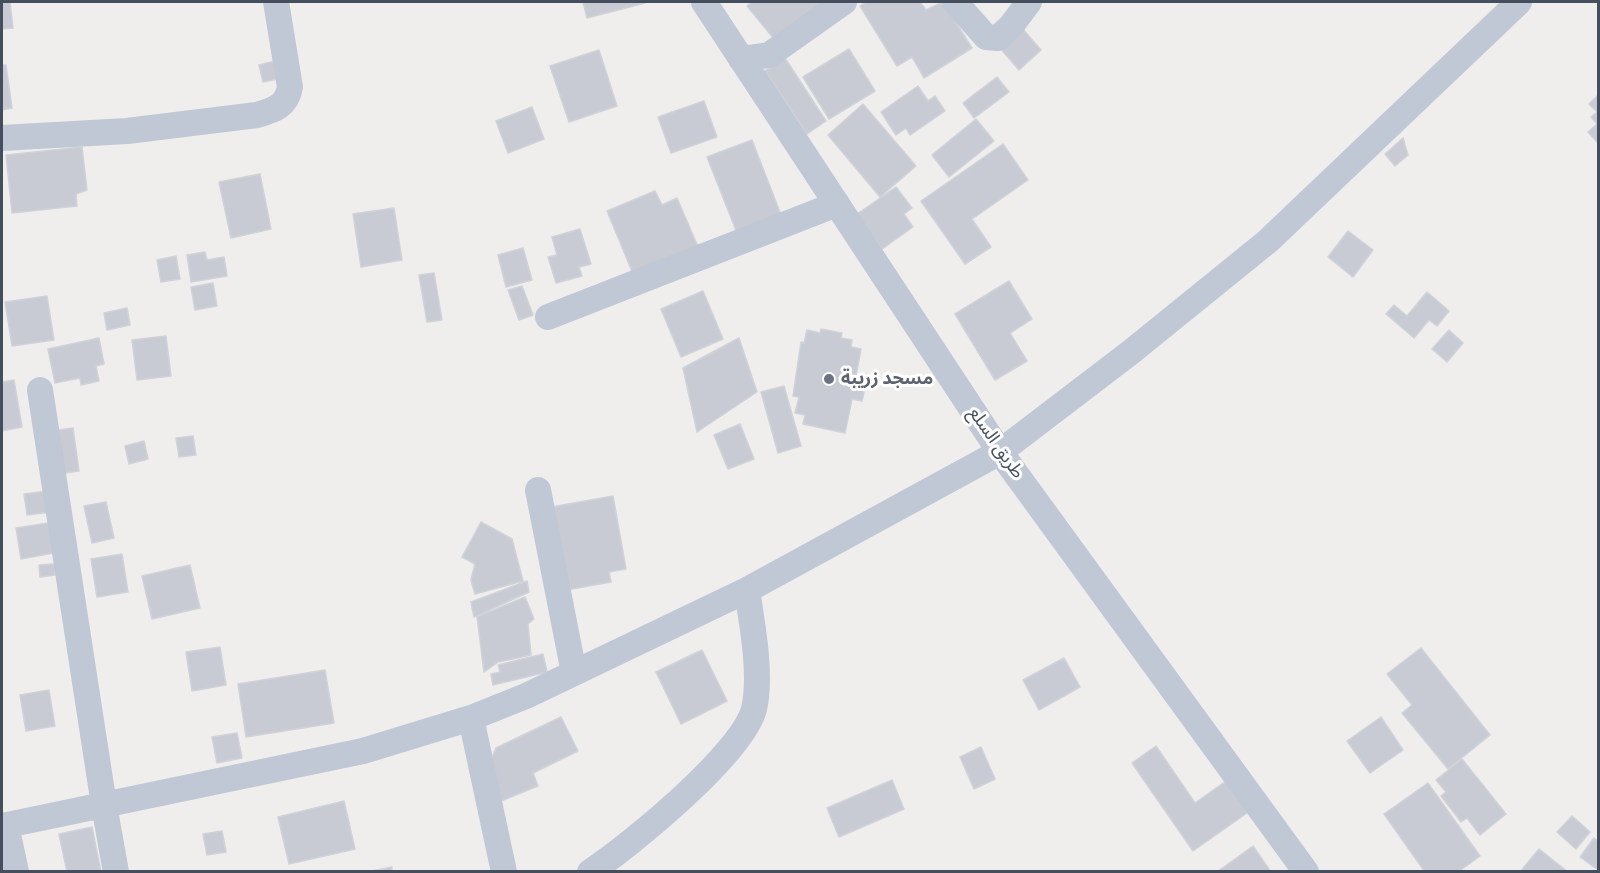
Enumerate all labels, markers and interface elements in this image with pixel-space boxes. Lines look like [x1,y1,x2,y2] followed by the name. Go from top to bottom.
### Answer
[841,368,933,390] place label: مسجد زريبة
[822,372,836,386] marker: مسجد زريبة
[964,403,1028,483] street label: طريق السلع

